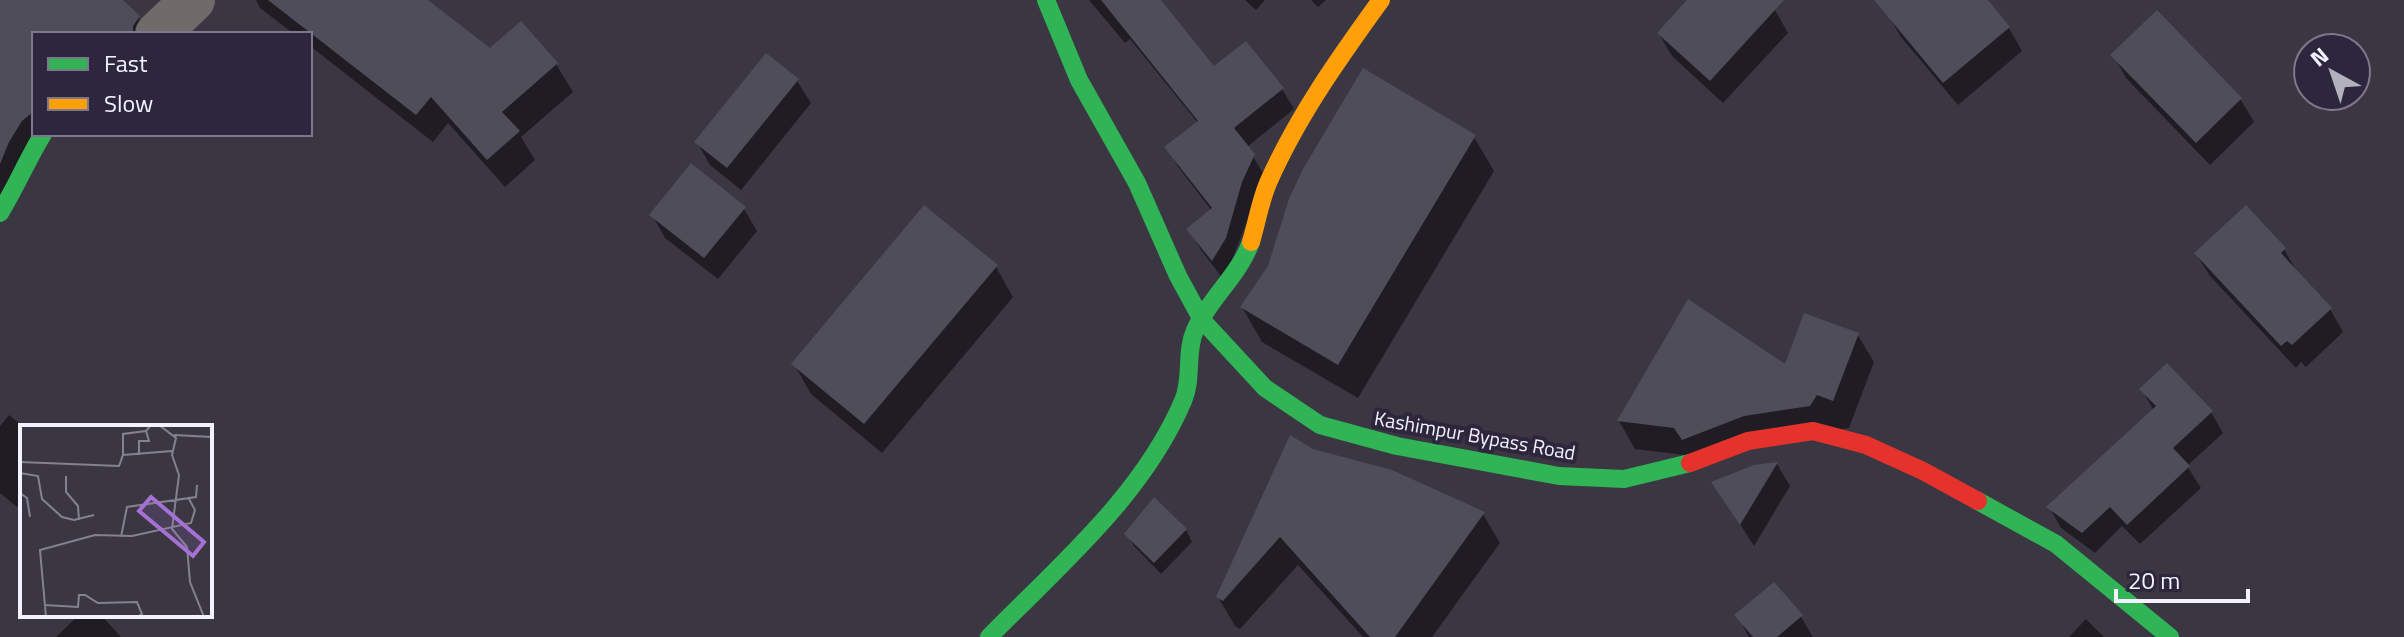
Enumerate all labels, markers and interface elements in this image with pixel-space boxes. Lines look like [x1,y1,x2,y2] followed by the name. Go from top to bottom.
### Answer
[32,32,312,136] legend
[2292,32,2372,112] north arrow
[2302,39,2336,75] text: N
[104,45,148,81] text: Fast
[104,85,153,121] text: Slow
[1372,402,1578,468] street label: Kashimpur Bypass Road
[20,425,212,617] inset map
[2116,553,2248,603] scale bar
[2128,562,2180,598] text: 20 m

